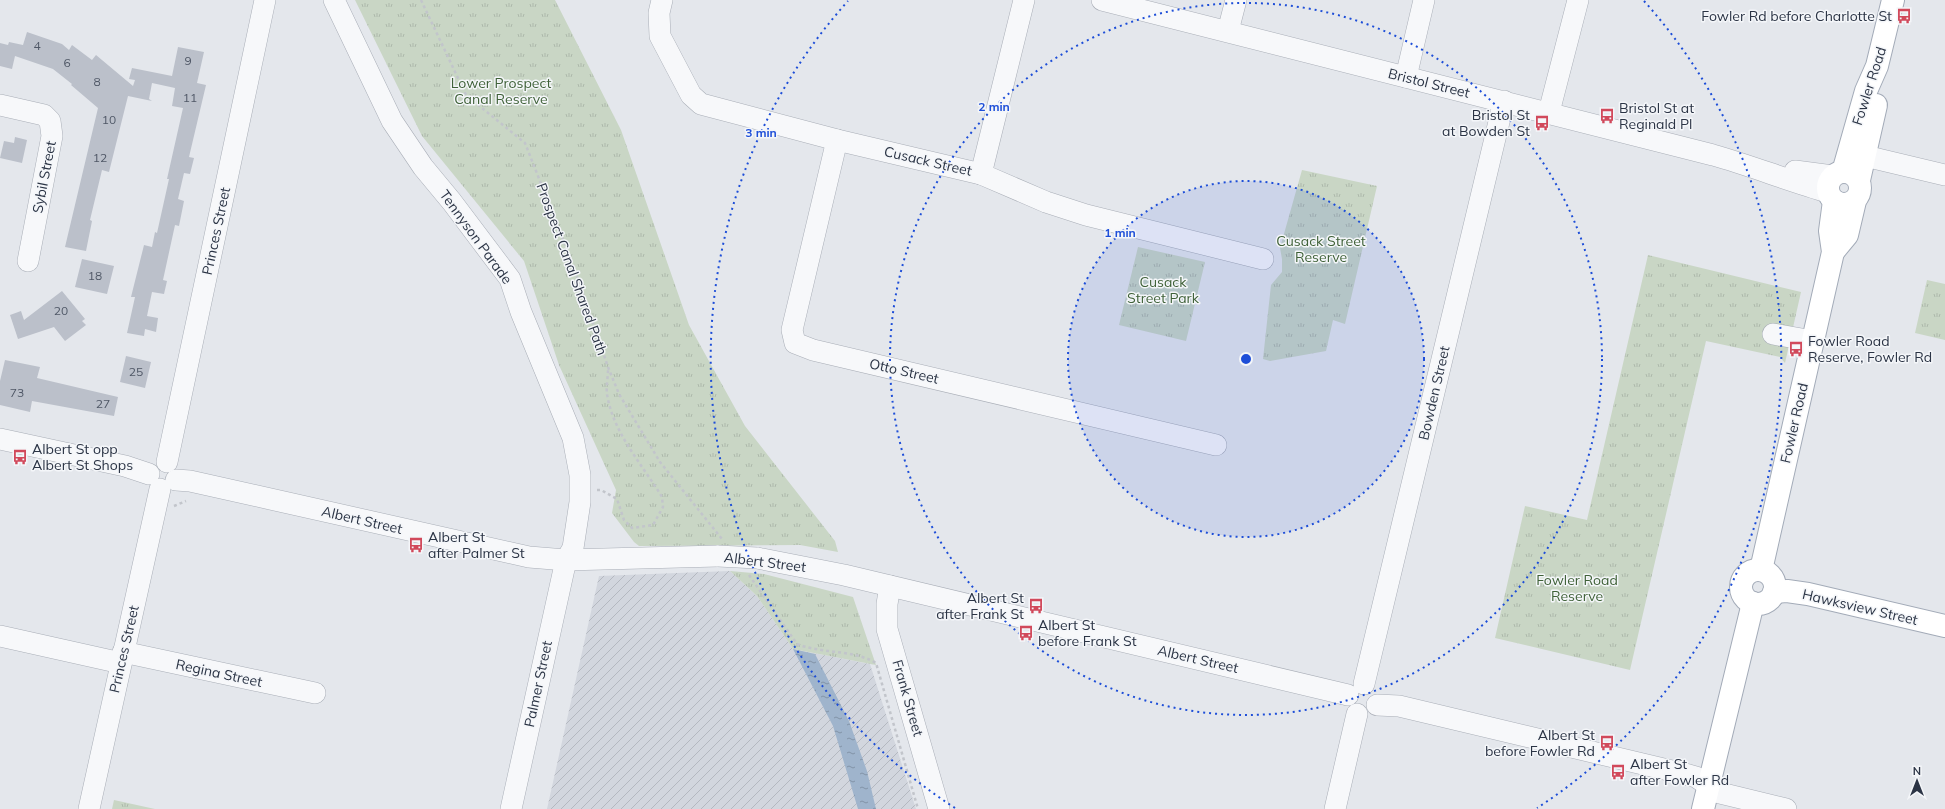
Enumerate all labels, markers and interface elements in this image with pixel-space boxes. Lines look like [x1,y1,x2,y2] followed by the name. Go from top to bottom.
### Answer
[1701,7,1892,25] place label: Fowler Rd before Charlotte St
[1895,7,1913,25] bus stop icon: Fowler Rd before Charlotte St
[33,38,41,53] house number: 4
[1848,44,1890,128] street label: Fowler Road
[184,53,192,68] house number: 9
[63,55,71,70] house number: 6
[1386,64,1472,102] street label: Bristol Street
[93,74,101,89] house number: 8
[451,74,551,108] park label: Lower Prospect Canal Reserve
[183,90,197,105] house number: 11
[978,99,1010,114] text: 2 min
[1619,99,1694,133] place label: Bristol St at Reginald Pl
[1442,106,1530,140] place label: Bristol St at Bowden St
[1598,107,1616,125] bus stop icon: Bristol St at Reginald Pl
[102,112,116,127] house number: 10
[1533,114,1551,132] bus stop icon: Bristol St at Bowden St
[745,125,777,140] text: 3 min
[28,139,60,215] street label: Sybil Street
[882,142,974,180] street label: Cusack Street
[93,150,107,165] house number: 12
[532,180,612,358] street label: Prospect Canal Shared Path
[198,185,234,277] street label: Princes Street
[436,186,516,288] street label: Tennyson Parade
[1104,225,1136,240] text: 1 min
[1276,232,1366,266] park label: Cusack Street Reserve
[88,268,102,283] house number: 18
[1127,273,1200,307] park label: Cusack Street Park
[54,303,68,318] house number: 20
[1808,332,1932,366] place label: Fowler Road Reserve, Fowler Rd
[1787,340,1805,358] bus stop icon: Fowler Road Reserve, Fowler Rd
[1414,344,1454,442] street label: Bowden Street
[1239,352,1253,366] centre of rings
[868,354,941,388] street label: Otto Street
[129,364,143,379] house number: 25
[1776,381,1812,465] street label: Fowler Road
[10,385,24,400] house number: 73
[96,396,110,411] house number: 27
[32,440,133,474] place label: Albert St opp Albert St Shops
[11,448,29,466] bus stop icon: Albert St opp Albert St Shops
[320,502,404,538] street label: Albert Street
[428,528,525,562] place label: Albert St after Palmer St
[407,536,425,554] bus stop icon: Albert St after Palmer St
[723,548,807,576] street label: Albert Street
[1536,571,1618,605] park label: Fowler Road Reserve
[1801,585,1920,629] street label: Hawksview Street
[936,589,1024,623] place label: Albert St after Frank St
[1027,597,1045,615] bus stop icon: Albert St after Frank St
[105,603,143,695] street label: Princes Street
[1038,616,1137,650] place label: Albert St before Frank St
[1017,624,1035,642] bus stop icon: Albert St before Frank St
[520,639,556,729] street label: Palmer Street
[1156,641,1240,677] street label: Albert Street
[174,655,264,691] street label: Regina Street
[888,658,928,739] street label: Frank Street
[1485,726,1595,760] place label: Albert St before Fowler Rd
[1598,734,1616,752] bus stop icon: Albert St before Fowler Rd
[1630,755,1729,789] place label: Albert St after Fowler Rd
[1897,761,1937,801] north arrow
[1609,763,1627,781] bus stop icon: Albert St after Fowler Rd
[1913,764,1921,778] text: N

